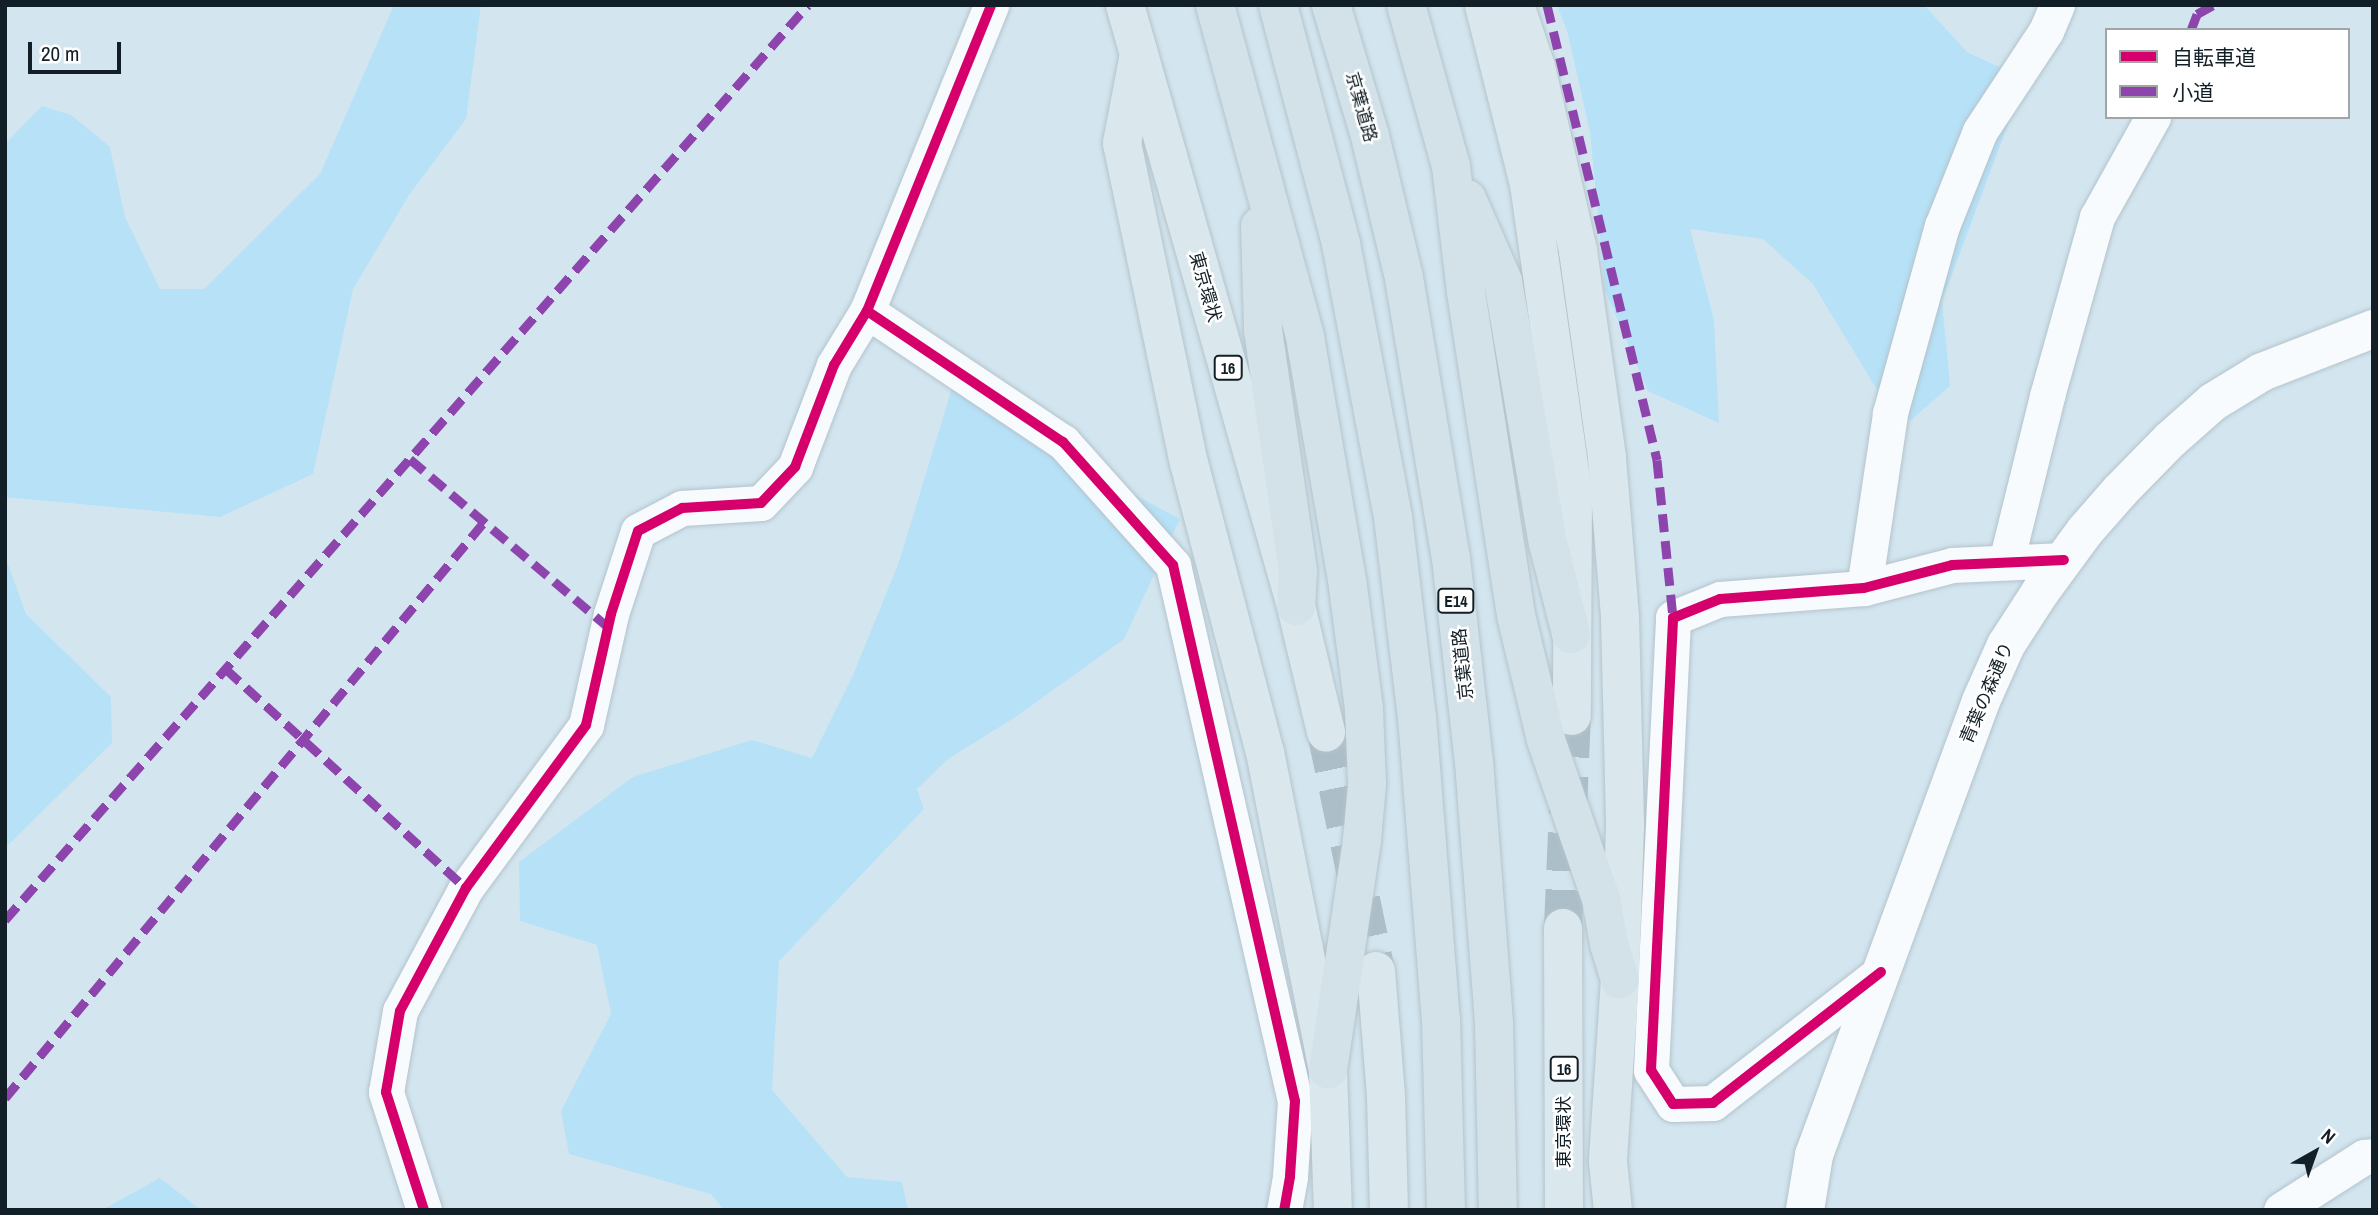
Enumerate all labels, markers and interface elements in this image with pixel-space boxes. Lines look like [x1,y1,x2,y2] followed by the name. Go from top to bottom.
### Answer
[32,28,124,72] scale bar
[2105,28,2350,119] legend
[41,39,79,68] text: 20 m
[2172,43,2256,72] text: 自転車道
[1341,69,1381,145] street label: 京葉道路
[2172,78,2214,107] text: 小道
[1185,249,1225,325] street label: 東京環状
[1212,356,1244,380] road number: 16
[1437,588,1475,614] road number: E14
[1448,627,1478,701] street label: 京葉道路
[1956,639,2018,747] street label: 青葉の森通り
[1548,1056,1580,1082] road number: 16
[1553,1096,1575,1168] street label: 東京環状
[2280,1117,2350,1187] north arrow
[2316,1122,2341,1149] text: N

